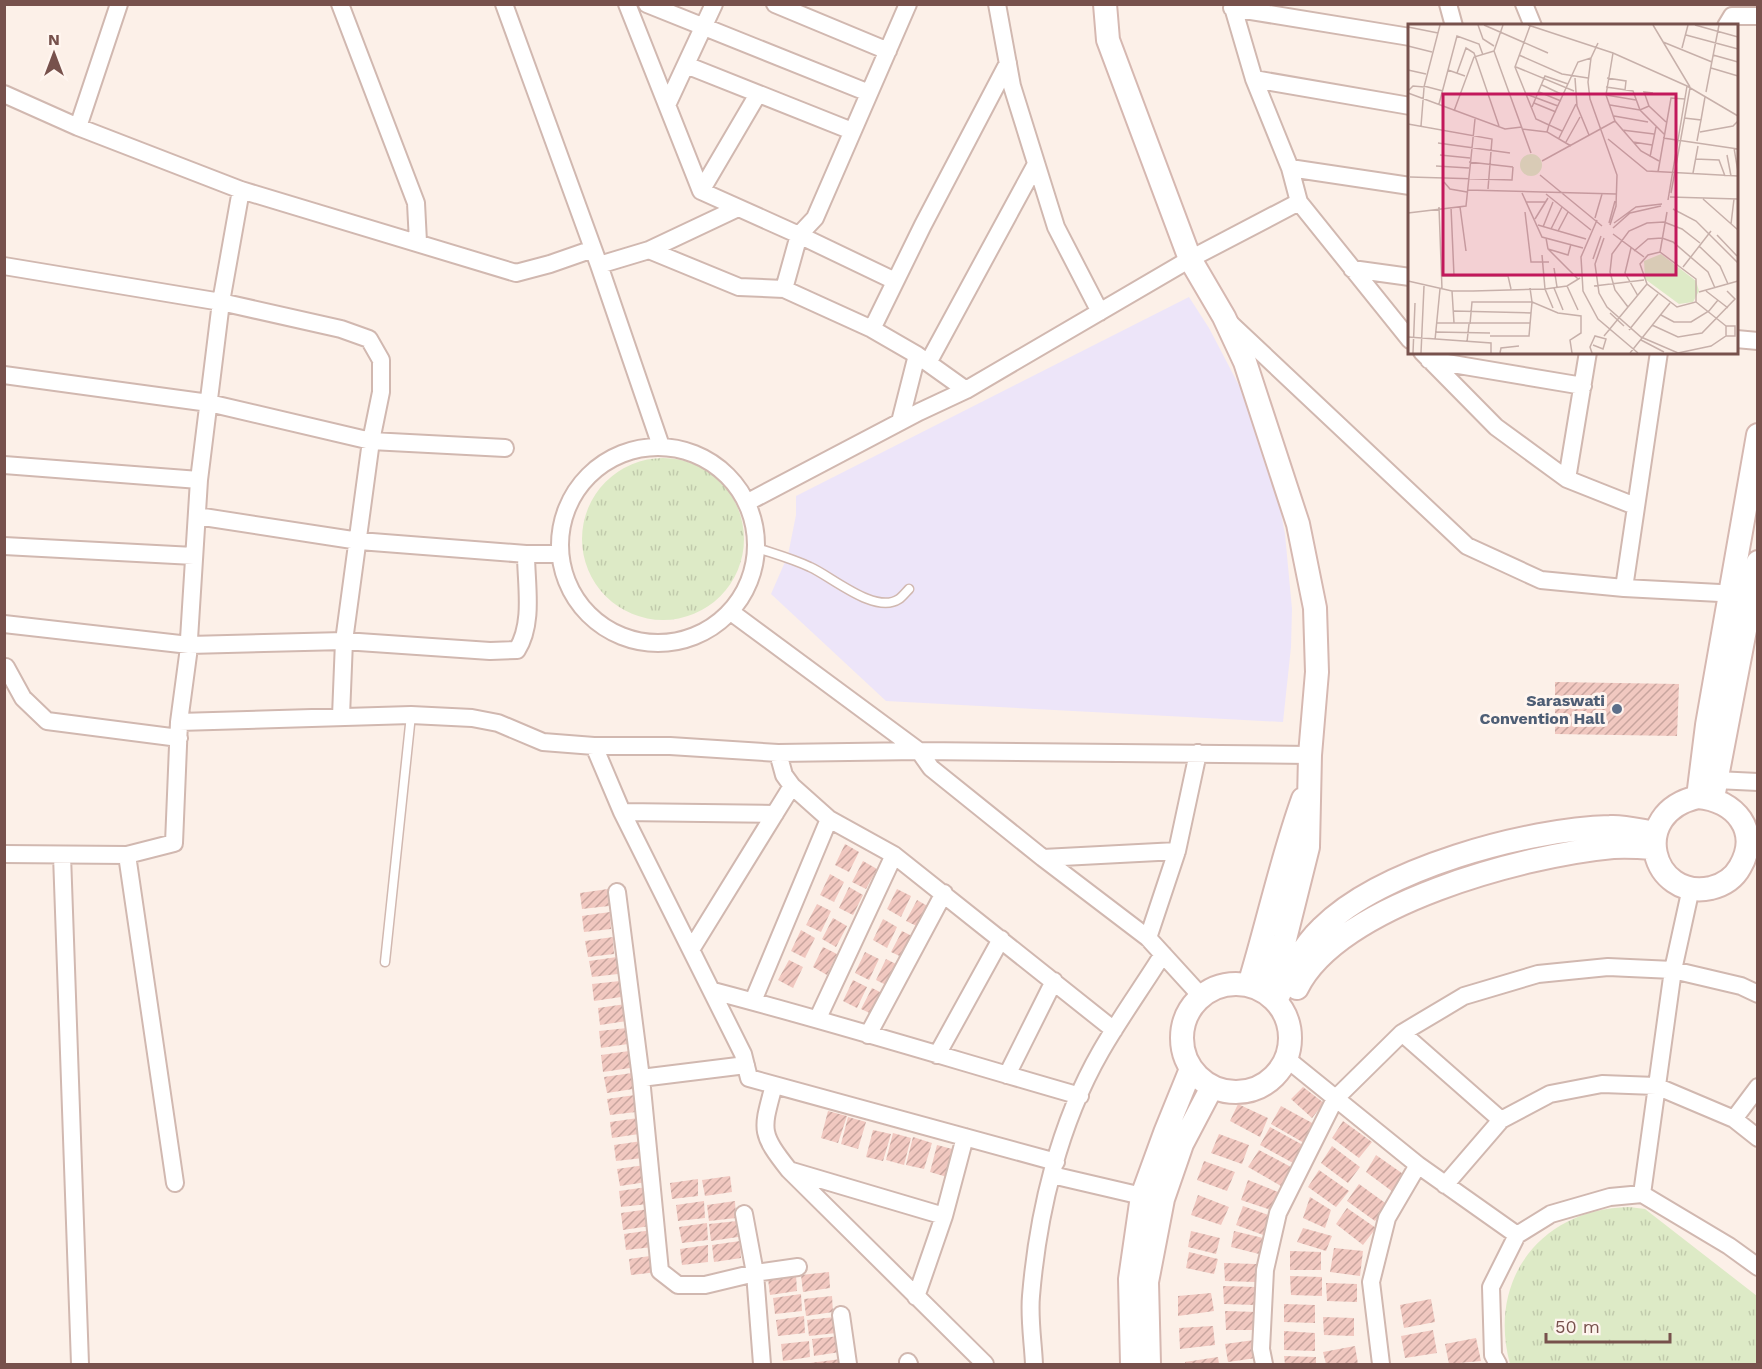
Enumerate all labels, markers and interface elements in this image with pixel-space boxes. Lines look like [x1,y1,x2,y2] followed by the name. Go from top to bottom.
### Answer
[24,24,84,84] north arrow
[1408,24,1738,354] inset map
[48,30,60,49] text: N
[1480,691,1606,728] place label: Saraswati Convention Hall
[1610,702,1624,716] marker: Saraswati Convention Hall
[1546,1306,1670,1344] scale bar
[1555,1316,1600,1337] text: 50 m

